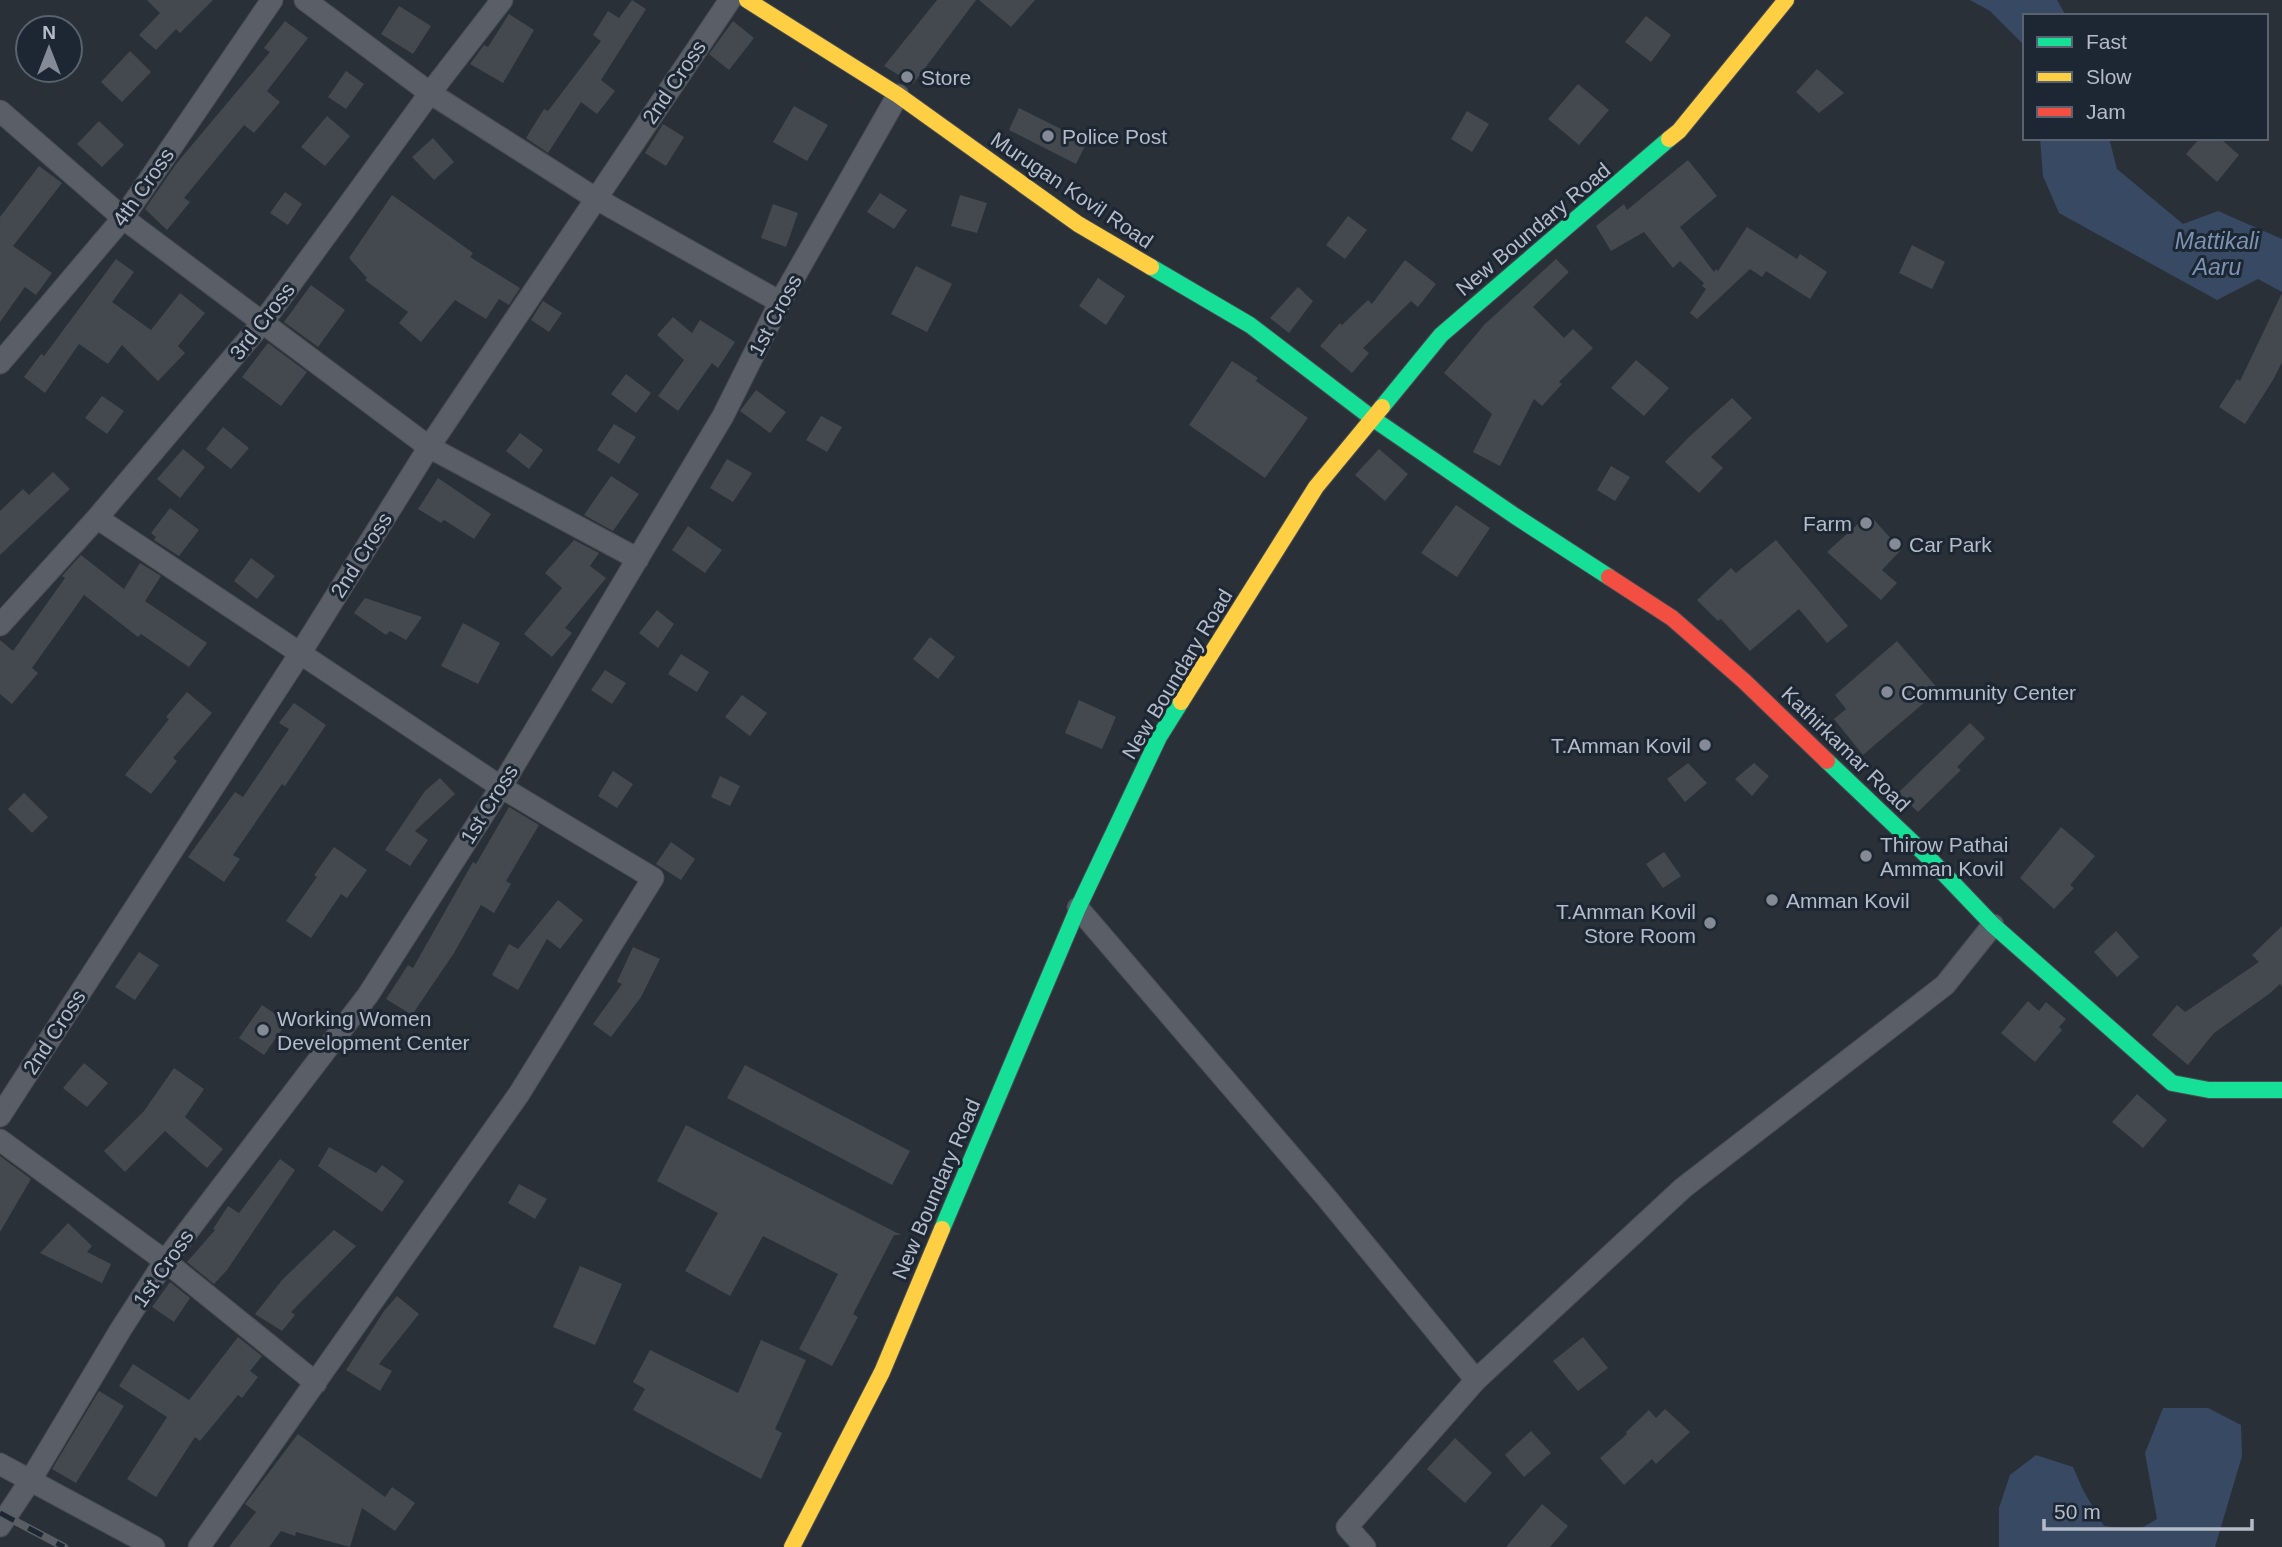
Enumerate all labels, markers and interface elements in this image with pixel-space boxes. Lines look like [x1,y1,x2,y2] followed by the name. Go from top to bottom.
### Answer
[14,14,84,84] north arrow
[2023,14,2268,140] legend
[42,22,56,43] text: N
[2086,30,2127,53] text: Fast
[638,36,710,128] street label: 2nd Cross
[2086,65,2132,88] text: Slow
[921,66,971,89] place label: Store
[899,69,915,85] marker: Store
[2086,100,2126,123] text: Jam
[1062,125,1167,148] place label: Police Post
[987,127,1157,253] street label: Murugan Kovil Road
[1040,128,1056,144] marker: Police Post
[108,144,178,230] street label: 4th Cross
[1451,158,1615,300] street label: New Boundary Road
[2175,228,2260,280] water label: Mattikali Aaru
[744,270,806,360] street label: 1st Cross
[225,278,299,364] street label: 3rd Cross
[326,508,396,602] street label: 2nd Cross
[1803,512,1852,535] place label: Farm
[1858,515,1874,531] marker: Farm
[1909,533,1992,556] place label: Car Park
[1887,536,1903,552] marker: Car Park
[1117,585,1237,763] street label: New Boundary Road
[1901,681,2076,704] place label: Community Center
[1777,682,1915,816] street label: Kathirkamar Road
[1879,684,1895,700] marker: Community Center
[1551,734,1691,757] place label: T.Amman Kovil
[1697,737,1713,753] marker: T.Amman Kovil
[456,760,522,848] street label: 1st Cross
[1880,833,2008,880] place label: Thirow Pathai Amman Kovil
[1858,848,1874,864] marker: Thirow Pathai Amman Kovil
[1786,889,1910,912] place label: Amman Kovil
[1764,892,1780,908] marker: Amman Kovil
[1556,900,1696,947] place label: T.Amman Kovil Store Room
[1702,915,1718,931] marker: T.Amman Kovil Store Room
[18,986,90,1078] street label: 2nd Cross
[277,1007,470,1054] place label: Working Women Development Center
[255,1022,271,1038] marker: Working Women Development Center
[888,1095,984,1283] street label: New Boundary Road
[128,1225,198,1311] street label: 1st Cross
[2044,1488,2252,1532] scale bar
[2054,1500,2101,1523] text: 50 m

